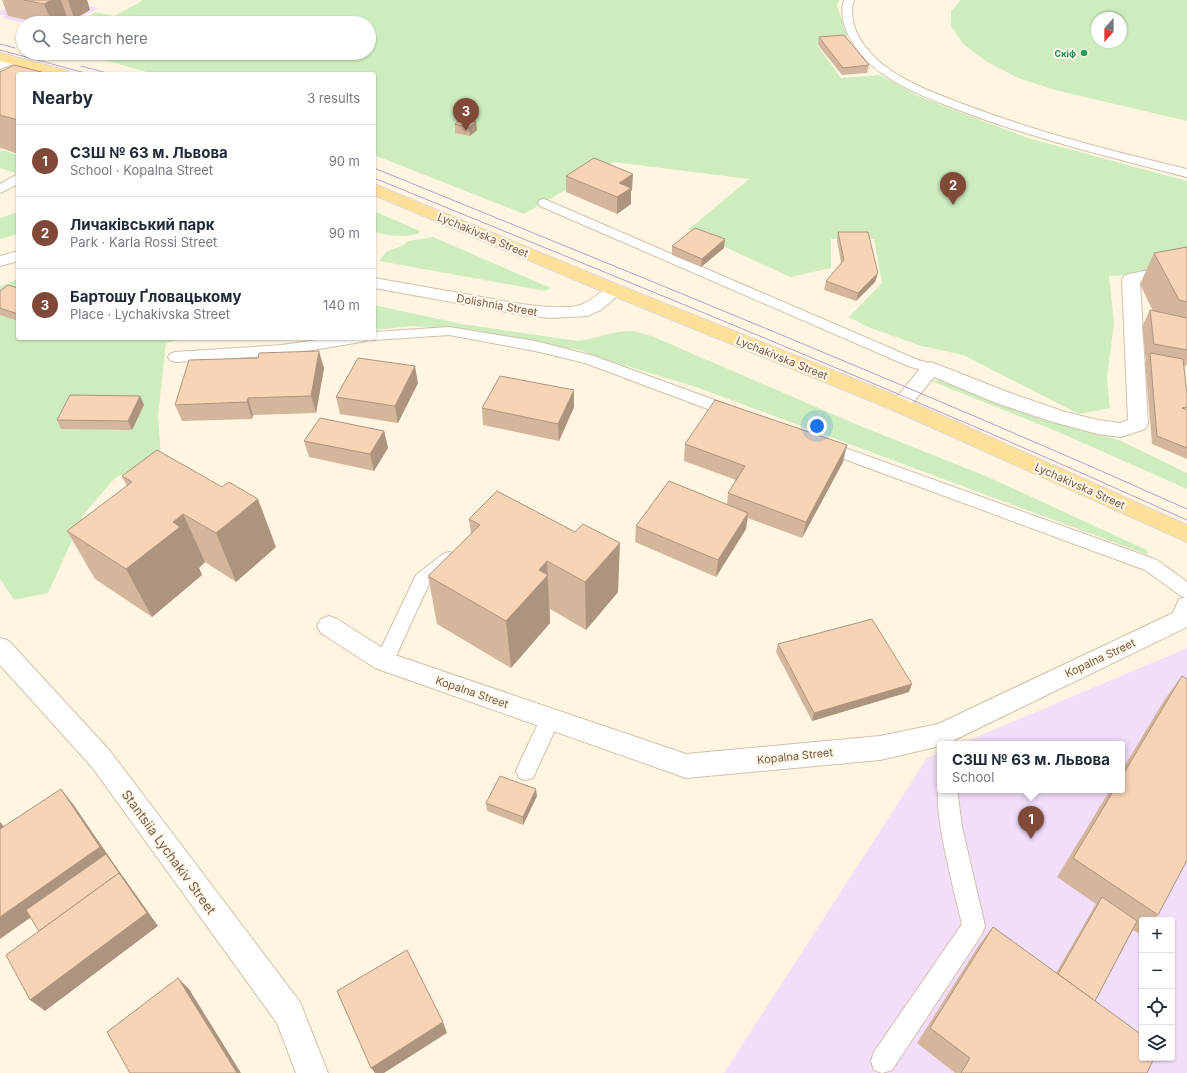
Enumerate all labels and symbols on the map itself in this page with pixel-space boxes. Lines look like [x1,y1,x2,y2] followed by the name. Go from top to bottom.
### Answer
[1091,12,1127,48] north arrow
[1055,48,1076,59] place label: Скіф
[1079,48,1089,58] marker: Скіф
[453,98,479,131] pin: 3
[940,172,966,205] pin: 2
[435,210,531,261] street label: Lychakivska Street
[456,291,539,319] street label: Dolishnia Street
[734,333,830,383] street label: Lychakivska Street
[807,416,827,436] your location
[1033,460,1128,512] street label: Lychakivska Street
[1063,635,1138,680] street label: Kopalna Street
[434,673,511,711] street label: Kopalna Street
[756,745,834,767] street label: Kopalna Street
[119,787,219,917] street label: Stantsiia Lychakiv Street
[1018,806,1044,839] pin: 1

